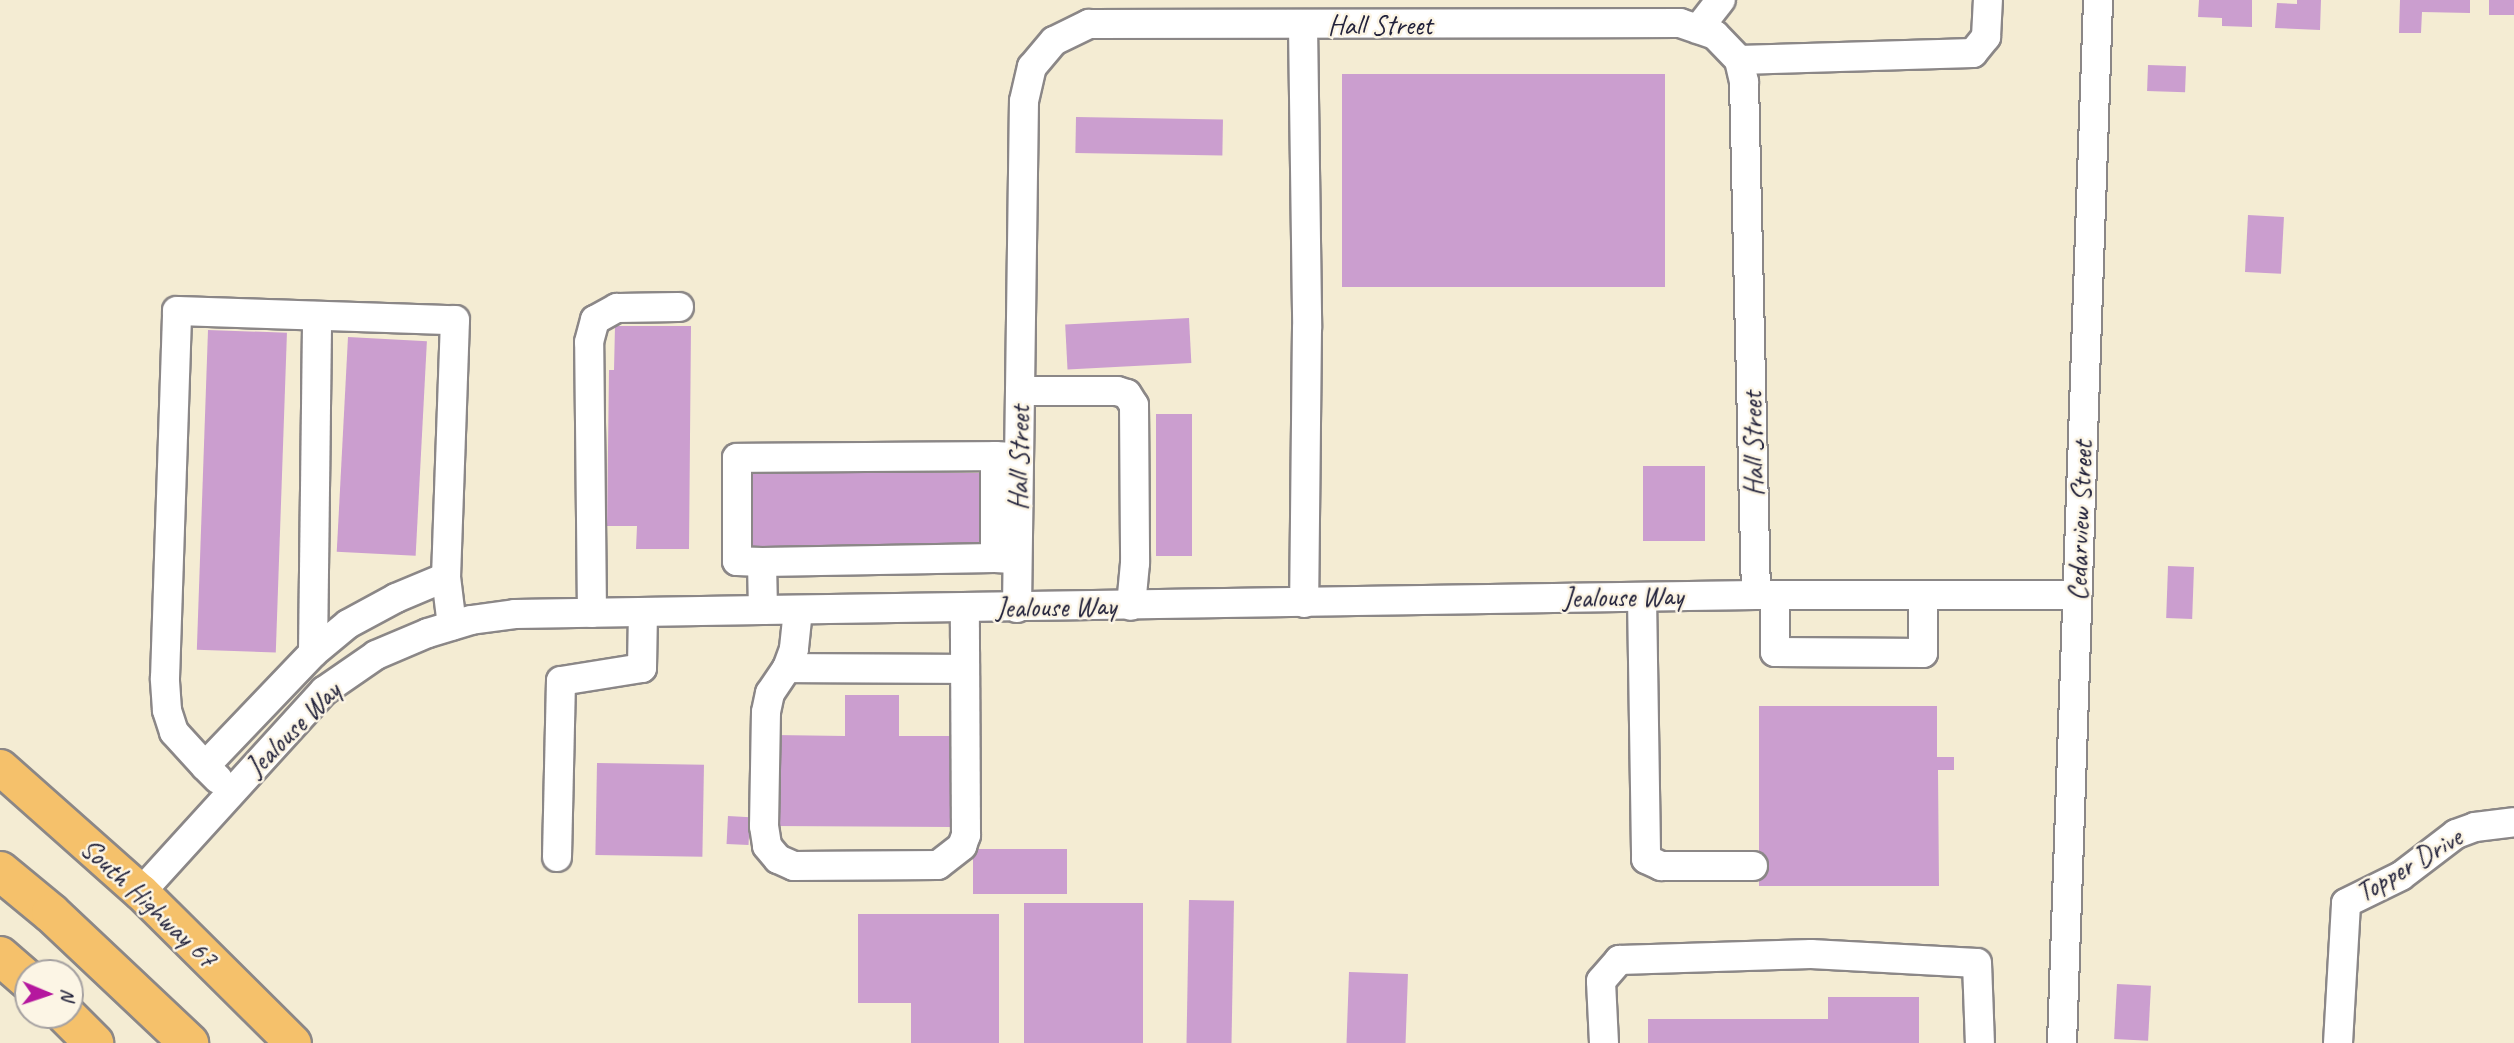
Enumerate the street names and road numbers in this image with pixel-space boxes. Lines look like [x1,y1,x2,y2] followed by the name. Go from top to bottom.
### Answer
[1327,8,1433,42] street label: Hall Street
[1735,391,1771,497] street label: Hall Street
[1001,405,1037,511] street label: Hall Street
[2060,440,2100,602] street label: Cedarview Street
[1563,579,1683,615] street label: Jealouse Way
[996,589,1116,625] street label: Jealouse Way
[239,675,347,783] street label: Jealouse Way
[2350,820,2468,910] street label: Topper Drive
[74,832,224,974] street label: South Highway 67

